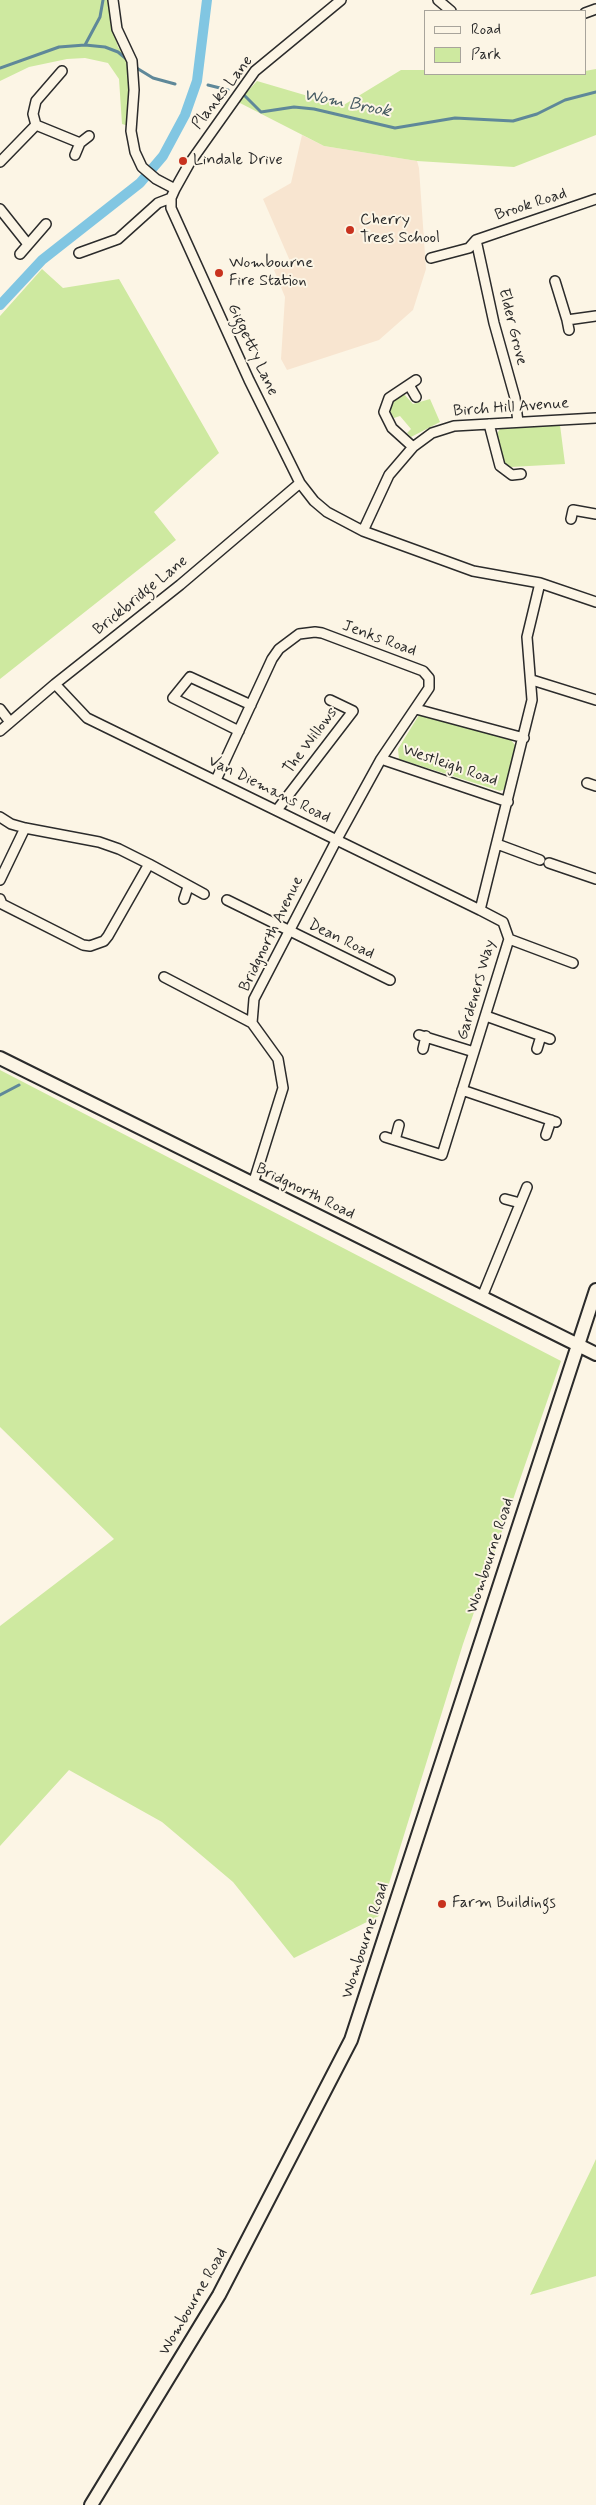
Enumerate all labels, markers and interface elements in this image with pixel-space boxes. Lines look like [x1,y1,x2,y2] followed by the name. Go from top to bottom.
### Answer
[424,10,586,75] legend
[471,20,501,40] text: Road
[471,45,501,65] text: Park
[188,52,258,134] street label: Planks Lane
[301,85,393,123] water label: Wom Brook
[193,151,283,171] place label: Lindale Drive
[177,155,189,167] marker: Lindale Drive
[493,184,569,226] street label: Brook Road
[360,211,440,249] place label: Cherry Trees School
[344,224,356,236] marker: Cherry Trees School
[229,254,313,292] place label: Wombourne Fire Station
[213,267,225,279] marker: Wombourne Fire Station
[493,287,531,367] street label: Elder Grove
[222,301,282,399] street label: Giggetty Lane
[452,394,570,422] street label: Birch Hill Avenue
[90,552,192,640] street label: Brickbridge Lane
[339,617,419,661] street label: Jenks Road
[280,704,342,778] street label: The Willows
[400,741,500,791] street label: Westleigh Road
[205,752,333,828] street label: Van Diemans Road
[236,873,308,995] street label: Bridgnorth Avenue
[305,916,377,964] street label: Dean Road
[453,937,501,1043] street label: Gardeners Way
[252,1160,358,1224] street label: Bridgnorth Road
[463,1496,519,1616] street label: Wombourne Road
[338,1881,394,2001] street label: Wombourne Road
[452,1894,556,1914] place label: Farm Buildings
[436,1898,448,1910] marker: Farm Buildings
[156,2245,232,2359] street label: Wombourne Road

